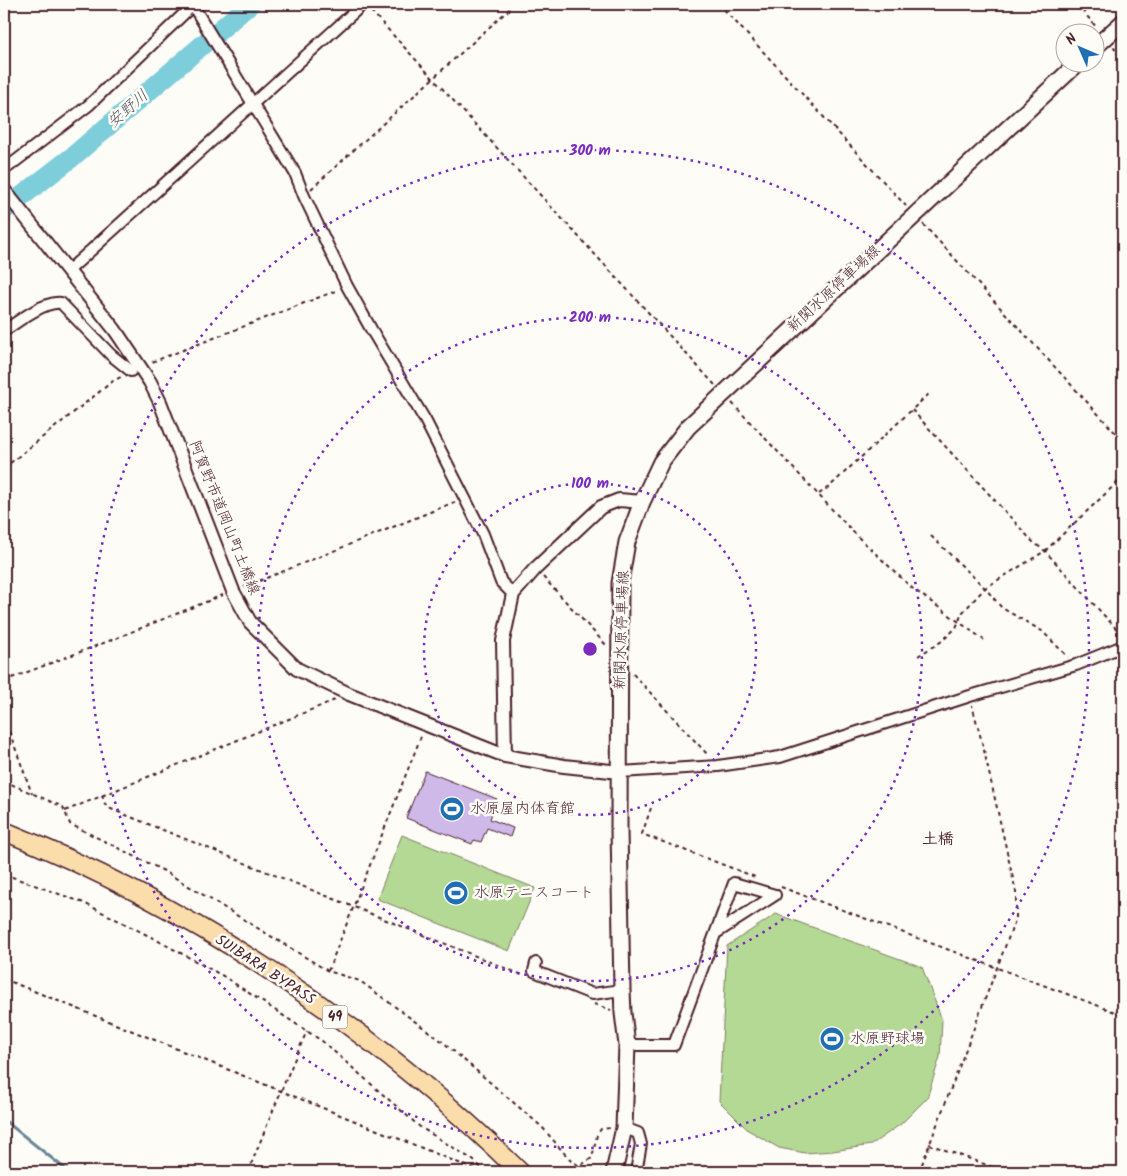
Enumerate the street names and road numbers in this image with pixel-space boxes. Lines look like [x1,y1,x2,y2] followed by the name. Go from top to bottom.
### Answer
[782,239,886,339] street label: 新関水原停車場線
[182,437,266,599] street label: 阿賀野市道岡山町土橋線
[608,570,636,690] street label: 新関水原停車場線
[210,928,320,1012] street label: SUIBARA BYPASS
[322,1006,348,1028] road number: 49

